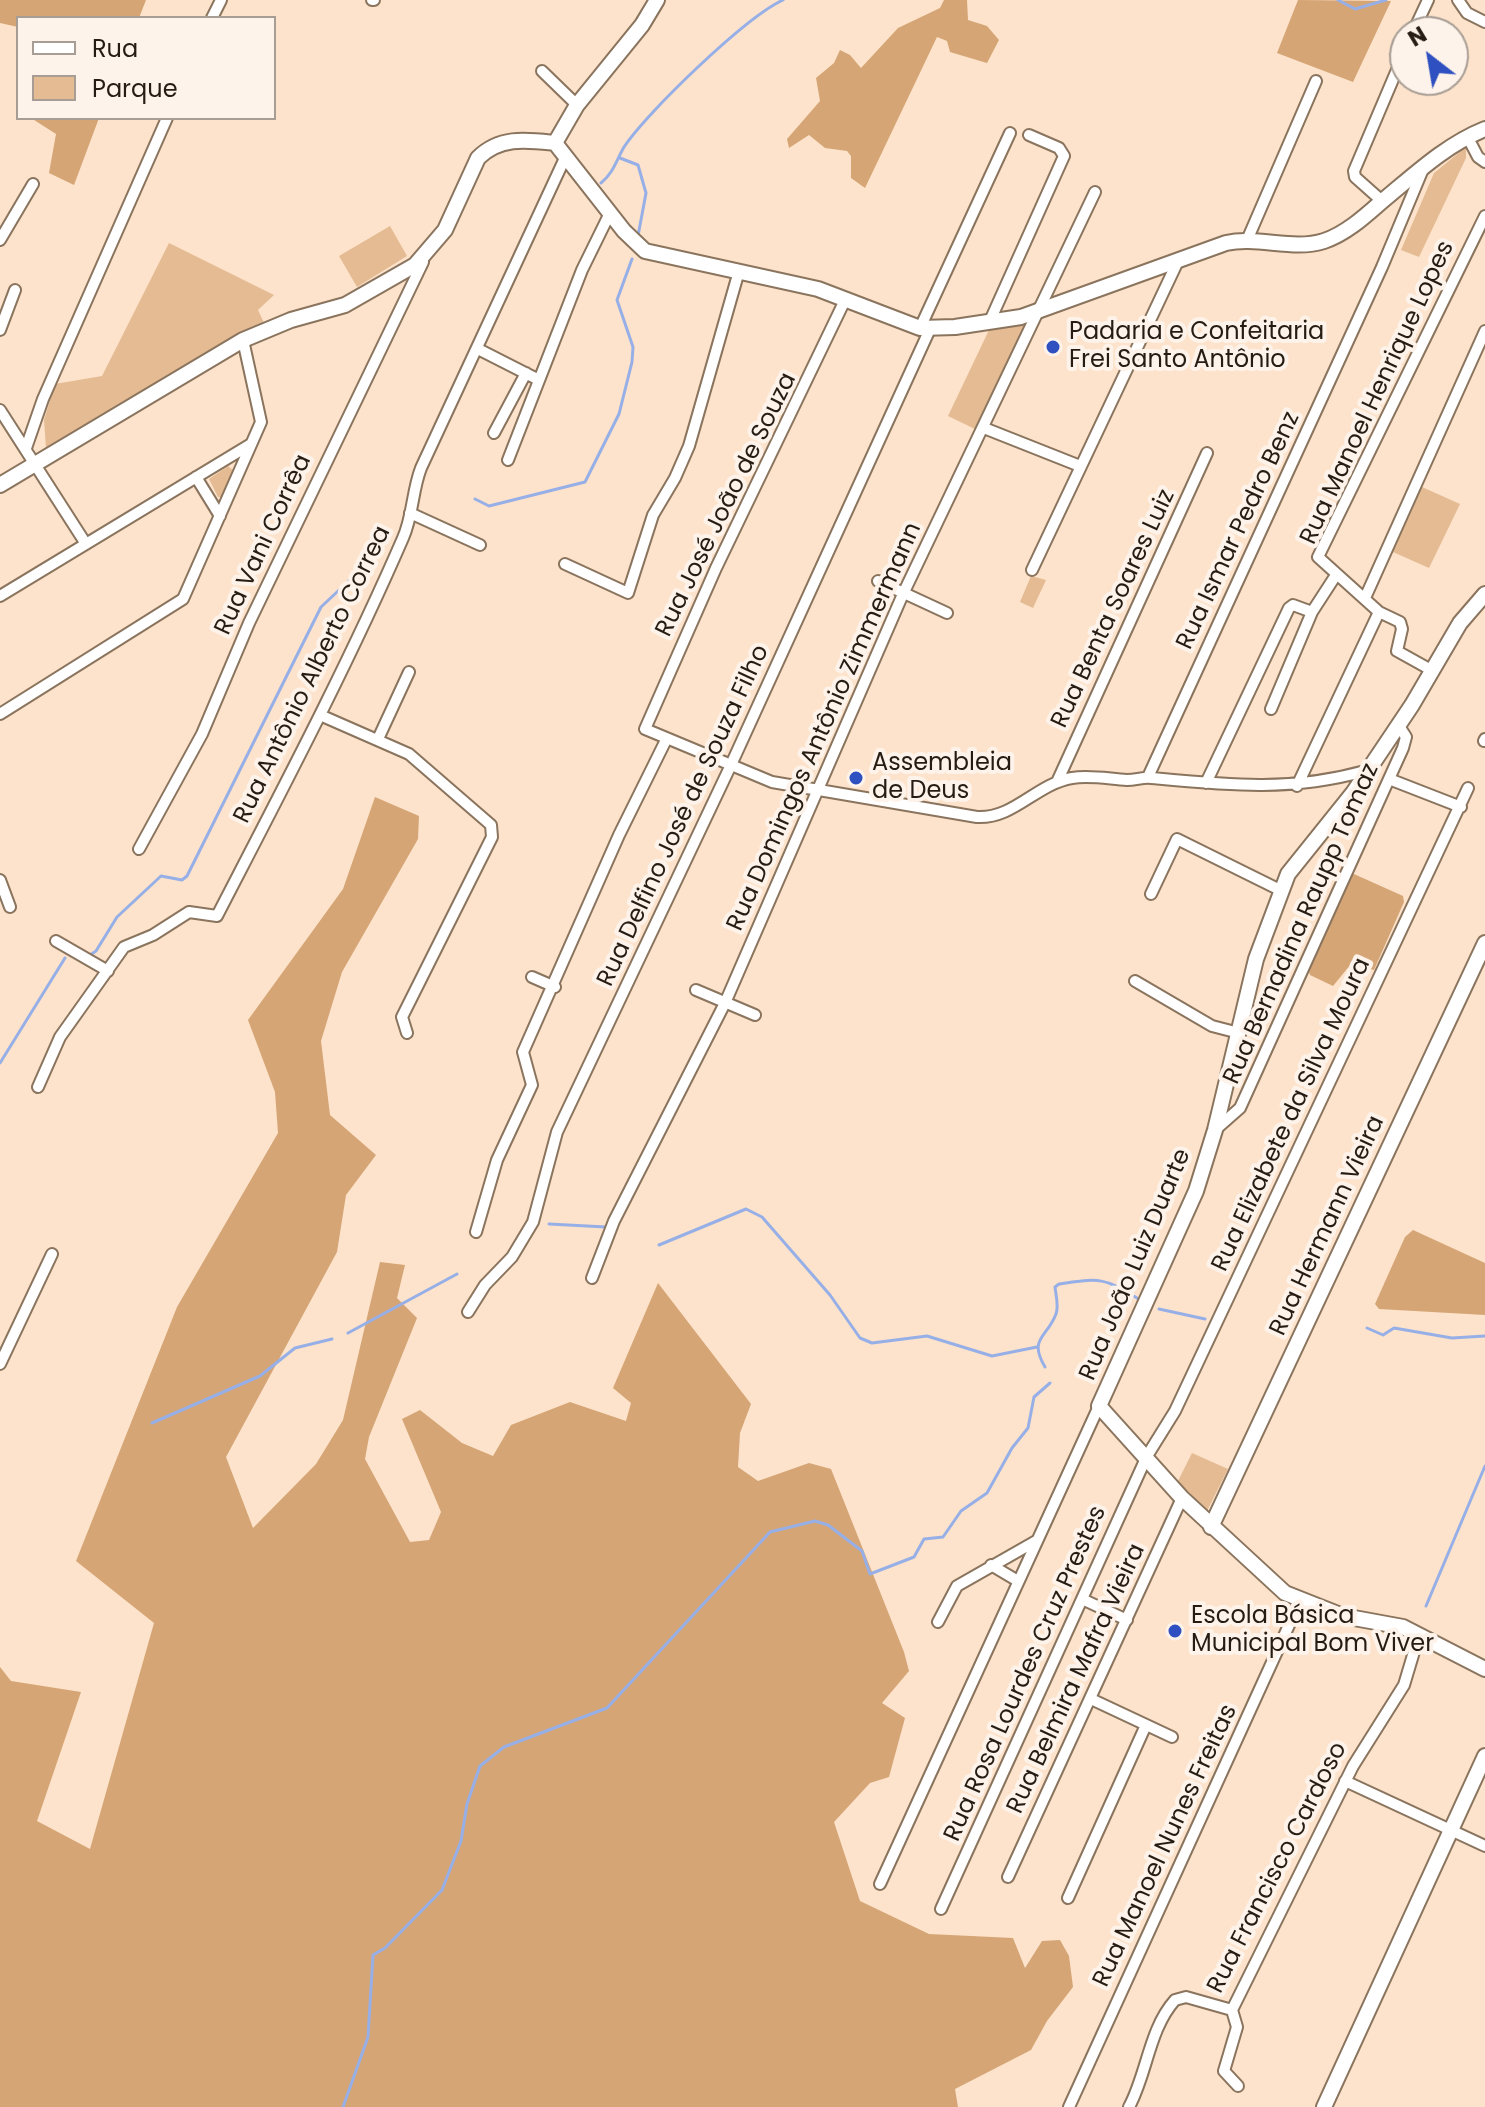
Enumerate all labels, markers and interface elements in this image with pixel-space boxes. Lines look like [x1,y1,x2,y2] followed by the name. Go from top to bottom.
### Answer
[16,16,276,120] legend
[1389,16,1469,96] north arrow
[1402,19,1432,54] text: N
[92,32,138,65] text: Rua
[92,72,178,105] text: Parque
[1295,237,1461,549] street label: Rua Manoel Henrique Lopes
[1069,319,1324,375] place label: Padaria e Confeitaria Frei Santo Antônio
[1044,338,1062,356] marker: Padaria e Confeitaria Frei Santo Antônio
[650,368,804,642] street label: Rua José João de Souza
[1171,408,1307,654] street label: Rua Ismar Pedro Benz
[210,450,318,640] street label: Rua Vani Corrêa
[1046,485,1182,733] street label: Rua Benta Soares Luiz
[722,518,928,936] street label: Rua Domingos Antônio Zimmermann
[228,522,398,828] street label: Rua Antônio Alberto Correa
[592,641,776,991] street label: Rua Delfino José de Souza Filho
[872,750,1012,806] place label: Assembleia de Deus
[1218,759,1386,1089] street label: Rua Bernadina Raupp Tomaz
[847,769,865,787] marker: Assembleia de Deus
[1207,954,1377,1276] street label: Rua Elizabete da Silva Moura
[1264,1112,1392,1340] street label: Rua Hermann Vieira
[1074,1145,1198,1385] street label: Rua João Luiz Duarte
[939,1502,1113,1846] street label: Rua Rosa Lourdes Cruz Prestes
[1002,1539,1152,1819] street label: Rua Belmira Mafra Vieira
[1191,1603,1434,1659] place label: Escola Básica Municipal Bom Viver
[1166,1622,1184,1640] marker: Escola Básica Municipal Bom Viver
[1088,1700,1244,1992] street label: Rua Manoel Nunes Freitas
[1202,1738,1354,1998] street label: Rua Francisco Cardoso

